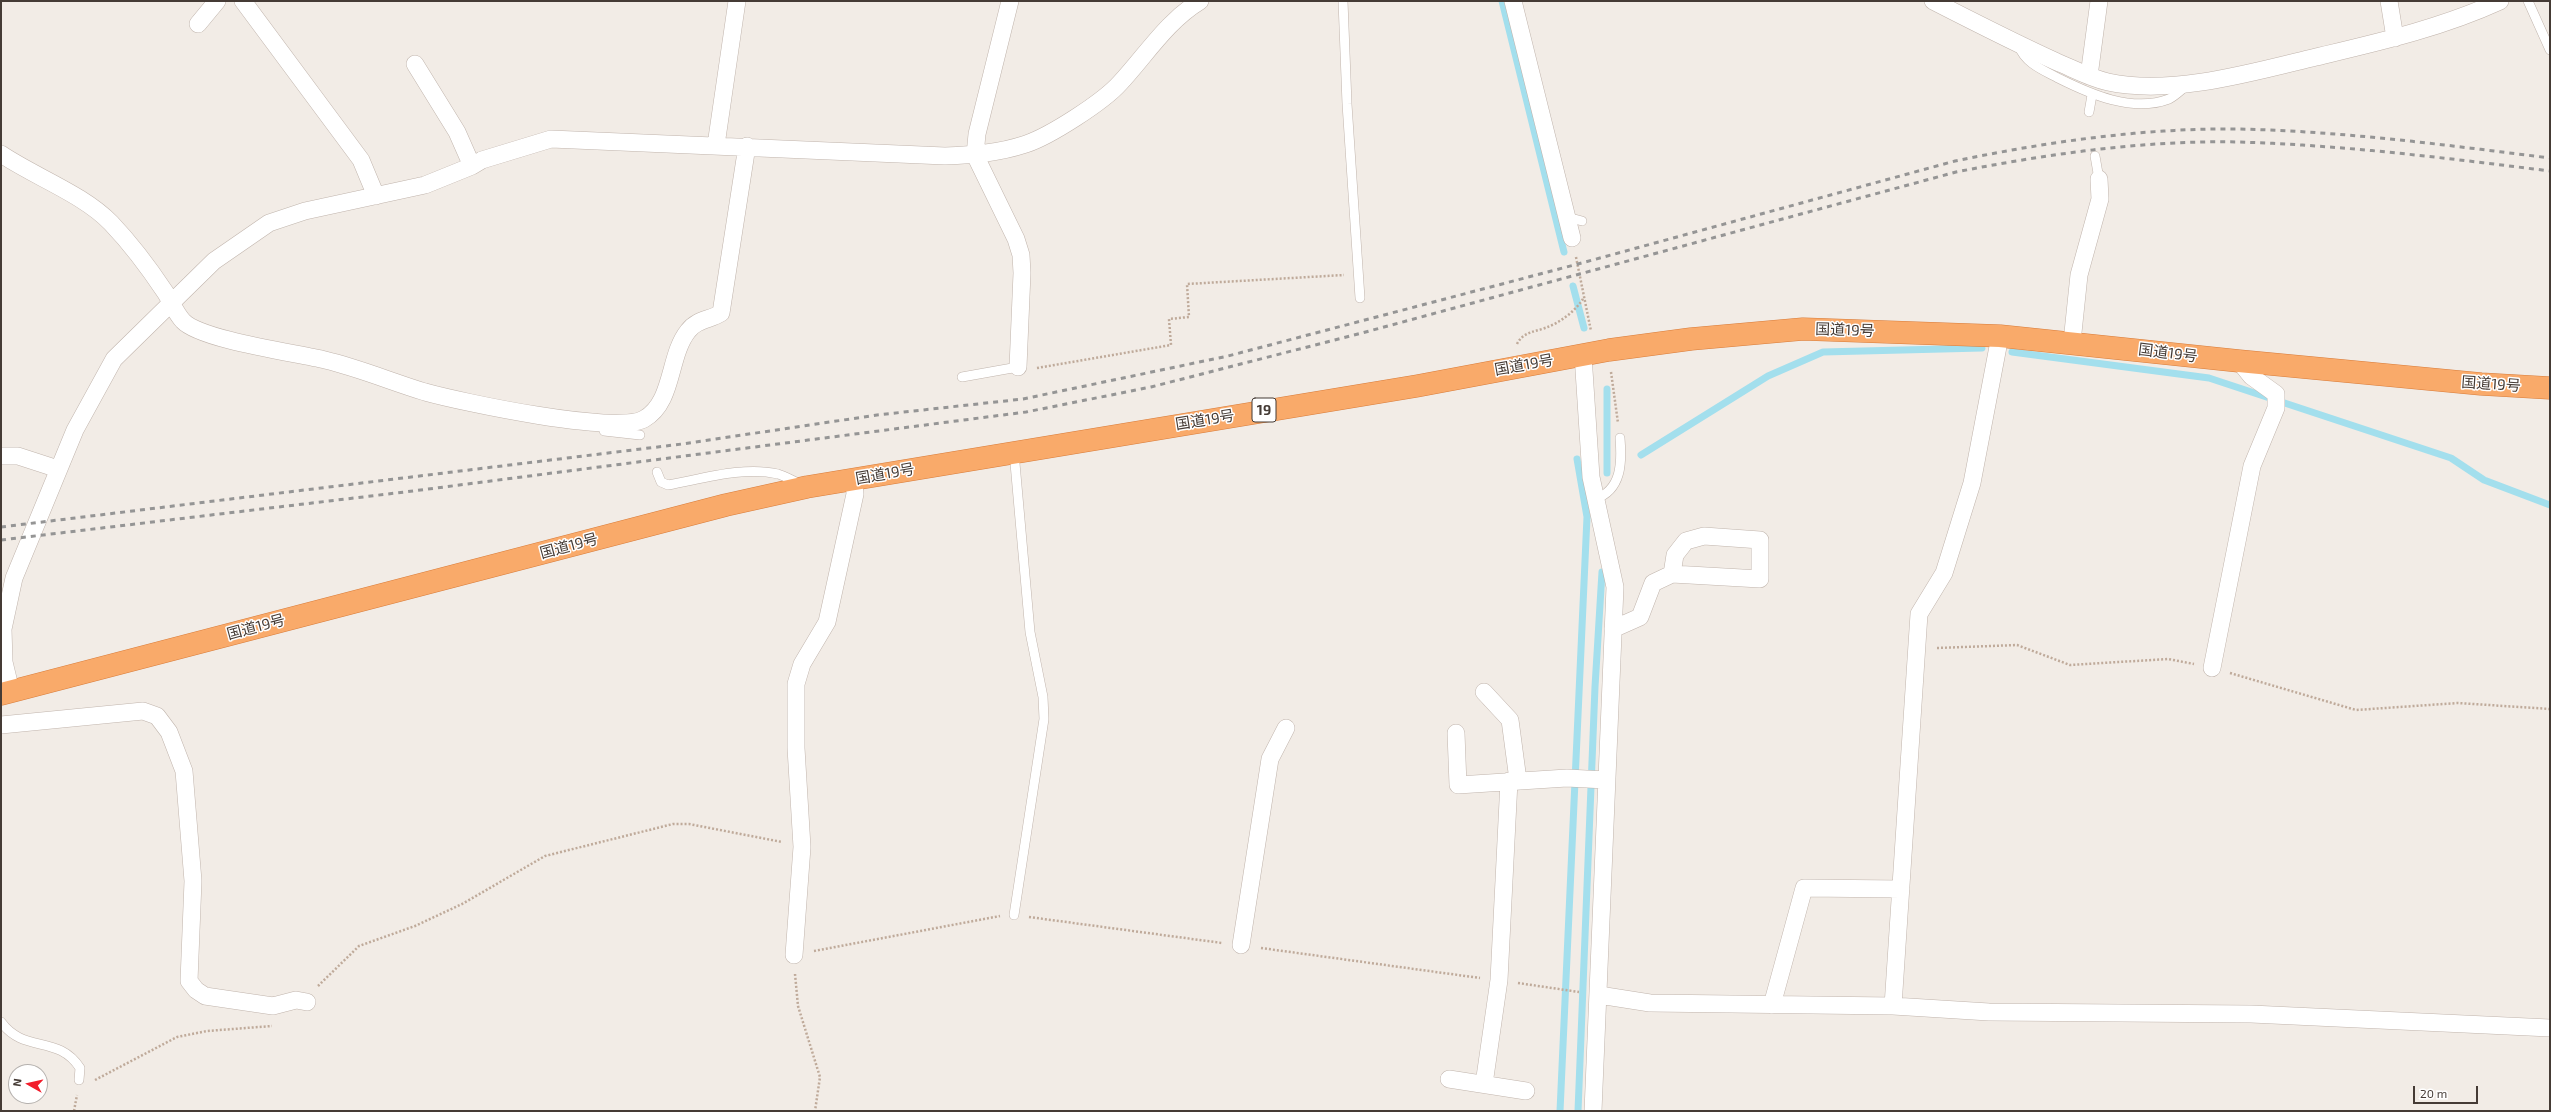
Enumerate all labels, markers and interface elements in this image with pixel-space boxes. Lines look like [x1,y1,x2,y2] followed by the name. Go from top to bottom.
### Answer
[1815,320,1875,340] street label: 国道19号
[2137,340,2199,366] street label: 国道19号
[1493,351,1555,379] street label: 国道19号
[2461,373,2521,395] street label: 国道19号
[1252,398,1276,422] road number: 19
[1174,406,1236,434] street label: 国道19号
[854,460,916,488] street label: 国道19号
[538,530,600,562] street label: 国道19号
[225,611,287,643] street label: 国道19号
[8,1064,48,1104] north arrow
[10,1078,24,1087] text: N
[2415,1078,2480,1104] scale bar
[2420,1086,2447,1100] text: 20 m

